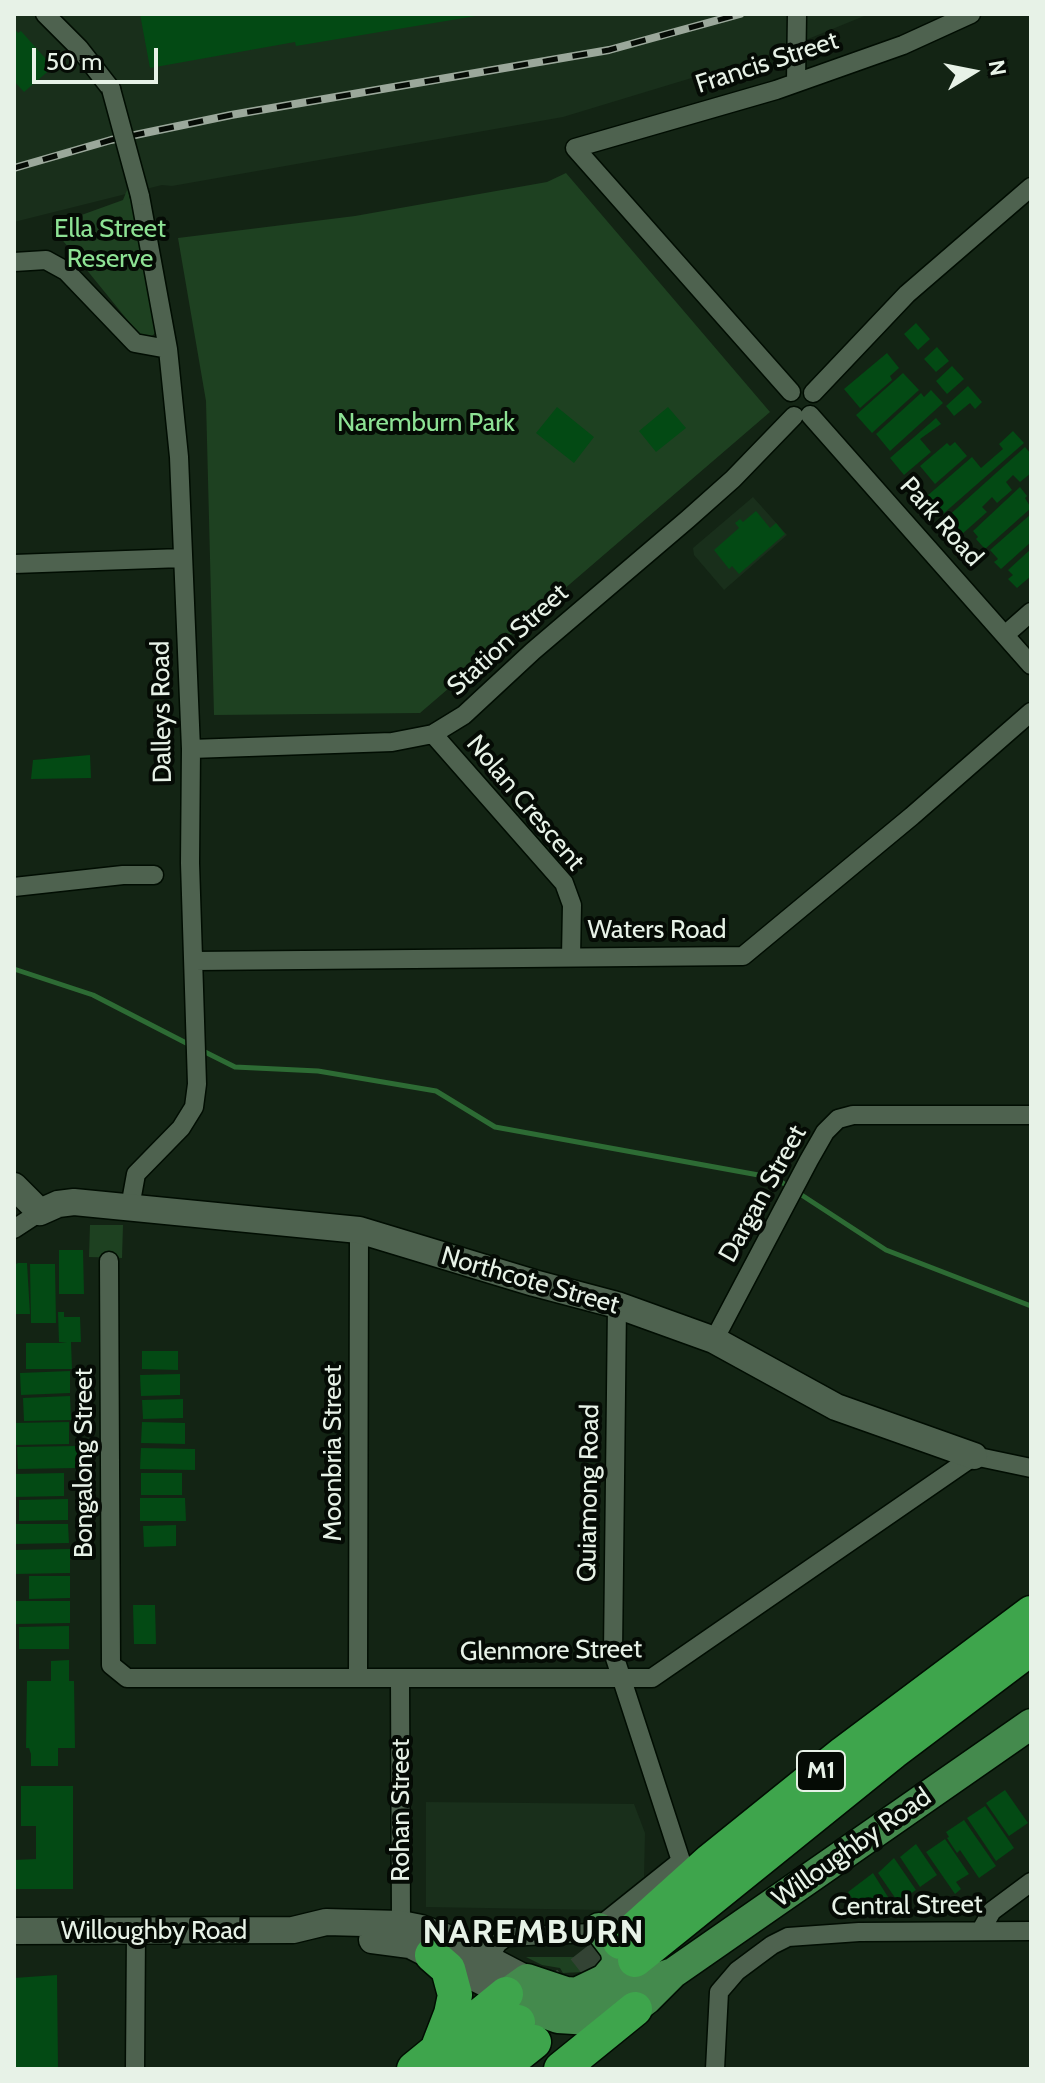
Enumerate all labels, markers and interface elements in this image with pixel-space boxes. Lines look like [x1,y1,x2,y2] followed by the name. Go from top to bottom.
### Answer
[692,25,842,101] street label: Francis Street
[36,32,162,82] scale bar
[933,32,1013,112] north arrow
[46,47,102,76] text: 50 m
[982,58,1012,78] text: N
[54,213,166,274] park label: Ella Street Reserve
[337,407,515,439] park label: Naremburn Park
[893,471,989,573] street label: Park Road
[441,578,575,702] street label: Station Street
[145,640,179,784] street label: Dalleys Road
[459,729,591,877] street label: Nolan Crescent
[588,914,726,946] street label: Waters Road
[713,1120,813,1268] street label: Dargan Street
[437,1241,623,1321] street label: Northcote Street
[317,1364,349,1542] street label: Moonbria Street
[68,1368,100,1558] street label: Bongalong Street
[572,1404,606,1582] street label: Quiamong Road
[460,1634,642,1668] street label: Glenmore Street
[385,1738,417,1882] street label: Rohan Street
[797,1751,845,1791] road number: M1
[767,1782,937,1914] street label: Willoughby Road
[831,1889,983,1923] street label: Central Street
[422,1913,646,1953] district label: NAREMBURN
[61,1915,247,1947] street label: Willoughby Road

